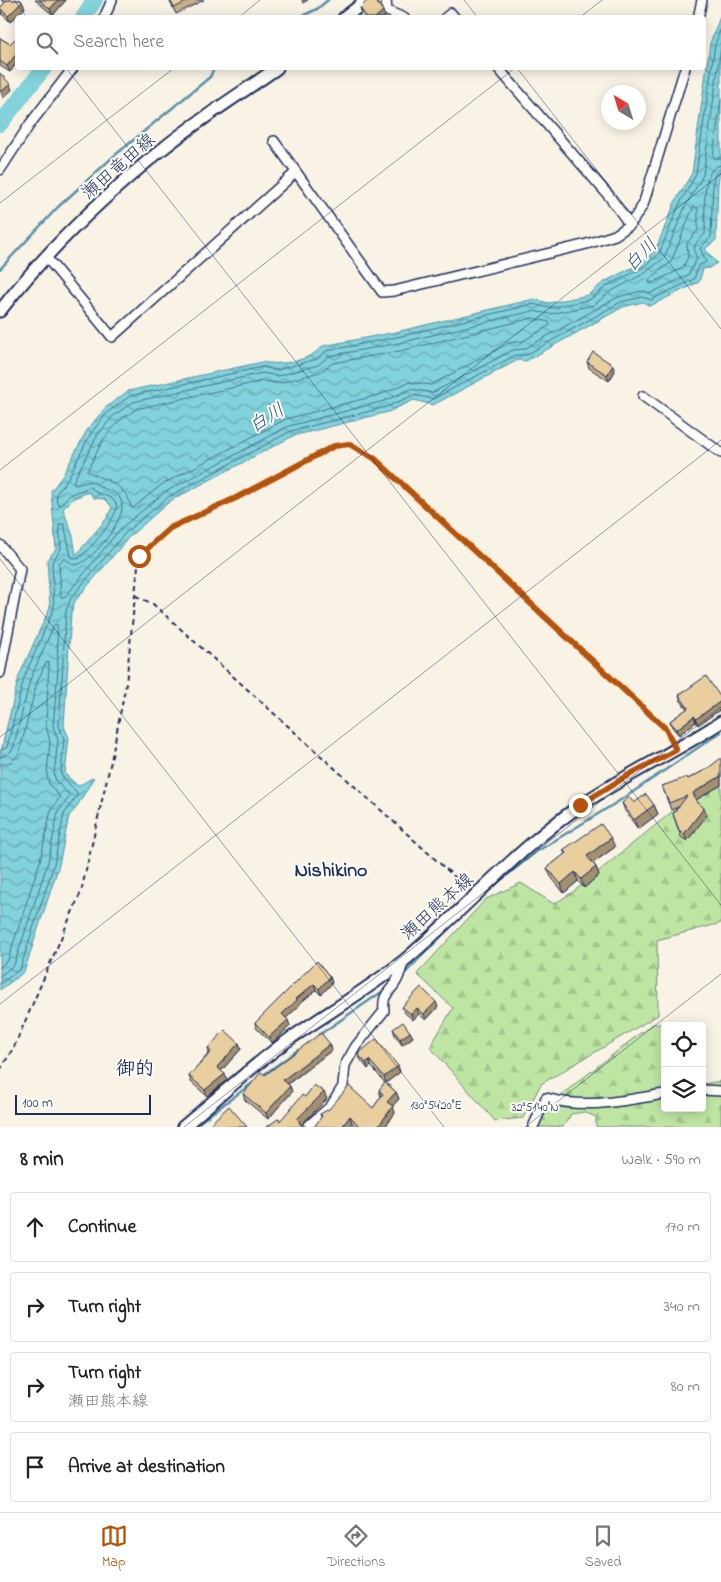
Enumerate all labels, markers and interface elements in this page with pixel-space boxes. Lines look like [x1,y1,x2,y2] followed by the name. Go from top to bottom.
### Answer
[15,15,706,70] search box
[33,29,61,57] icon: search
[73,29,164,56] text: Search here
[601,85,646,130] north arrow
[77,128,162,207] street label: 瀬田竜田線
[619,233,665,279] water label: 白川
[244,398,291,441] water label: 白川
[128,545,151,568] route start
[569,794,592,817] route end
[295,857,368,886] district label: Nishikino
[396,868,480,947] street label: 瀬田熊本線
[661,1022,706,1112] map controls
[661,1022,706,1067] button: locate
[116,1056,154,1083] district label: 御的
[661,1067,706,1112] button: layers
[15,1092,151,1115] scale bar
[22,1093,53,1114] text: 100 m
[410,1097,462,1115] text: 130°54'20"E
[511,1099,559,1117] text: 32°51'40"N
[20,1145,64,1175] text: 8 min
[622,1148,701,1172] text: Walk · 590 m
[21,1213,49,1241] icon: ahead
[68,1214,136,1241] text: Continue
[665,1215,700,1239] text: 170 m
[21,1293,49,1321] icon: right
[68,1294,141,1321] text: Turn right
[663,1295,700,1319] text: 340 m
[68,1360,141,1387] text: Turn right
[21,1373,49,1401] icon: right
[671,1375,700,1399] text: 80 m
[68,1390,148,1414] text: 瀬田熊本線
[21,1453,49,1481] icon: arrive
[68,1454,225,1481] text: Arrive at destination
[100,1522,128,1573] tab: Map
[327,1522,385,1573] tab: Directions
[585,1522,621,1573] tab: Saved

